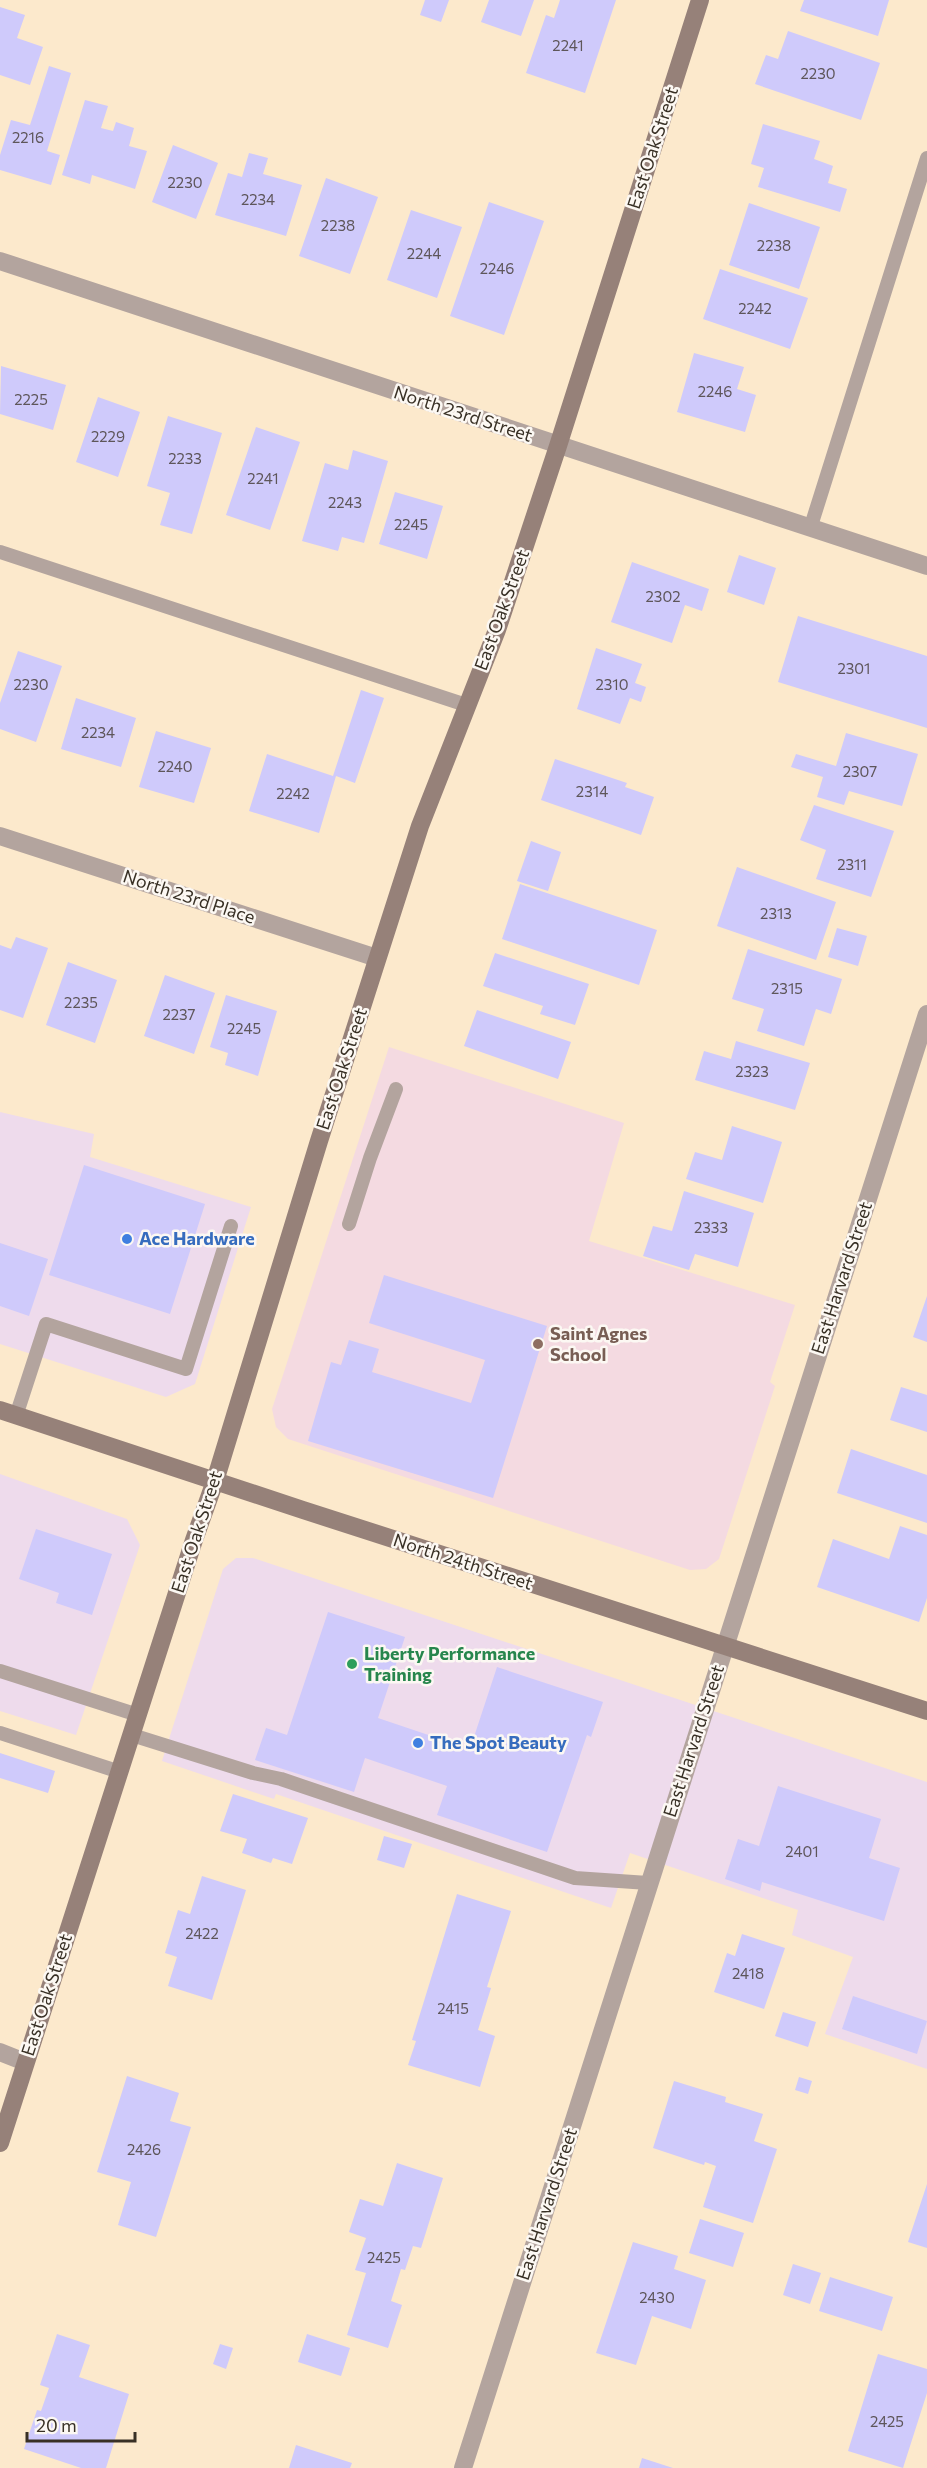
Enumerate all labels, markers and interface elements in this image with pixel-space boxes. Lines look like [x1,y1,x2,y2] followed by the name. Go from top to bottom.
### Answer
[552,36,584,54] house number: 2241
[801,64,835,82] house number: 2230
[622,84,682,212] street label: East Oak Street
[12,128,44,146] house number: 2216
[168,173,202,191] house number: 2230
[241,190,275,208] house number: 2234
[321,216,355,234] house number: 2238
[757,236,791,254] house number: 2238
[407,244,441,262] house number: 2244
[480,259,514,277] house number: 2246
[738,299,772,317] house number: 2242
[391,380,535,446] street label: North 23rd Street
[698,382,732,400] house number: 2246
[14,390,48,408] house number: 2225
[91,427,125,445] house number: 2229
[168,449,202,467] house number: 2233
[247,469,279,487] house number: 2241
[328,493,362,511] house number: 2243
[394,515,428,533] house number: 2245
[469,546,533,673] street label: East Oak Street
[646,587,680,605] house number: 2302
[837,659,871,677] house number: 2301
[14,675,48,693] house number: 2230
[595,675,629,693] house number: 2310
[81,723,115,741] house number: 2234
[157,757,193,775] house number: 2240
[843,762,877,780] house number: 2307
[576,782,608,800] house number: 2314
[276,784,310,802] house number: 2242
[837,855,867,873] house number: 2311
[121,864,258,928] street label: North 23rd Place
[760,904,792,922] house number: 2313
[771,979,803,997] house number: 2315
[64,993,98,1011] house number: 2235
[162,1005,196,1023] house number: 2237
[311,1005,371,1133] street label: East Oak Street
[227,1019,261,1037] house number: 2245
[735,1062,769,1080] house number: 2323
[806,1199,876,1357] street label: East Harvard Street
[694,1218,728,1236] house number: 2333
[139,1227,255,1249] place label: Ace Hardware
[120,1232,134,1246] marker: Ace Hardware
[550,1322,647,1365] place label: Saint Agnes School
[531,1337,545,1351] marker: Saint Agnes School
[166,1468,226,1596] street label: East Oak Street
[391,1528,536,1594] street label: North 24th Street
[364,1642,535,1685] place label: Liberty Performance Training
[345,1657,359,1671] marker: Liberty Performance Training
[658,1662,728,1820] street label: East Harvard Street
[430,1731,567,1753] place label: The Spot Beauty
[411,1736,425,1750] marker: The Spot Beauty
[785,1842,819,1860] house number: 2401
[185,1924,219,1942] house number: 2422
[16,1931,76,2059] street label: East Oak Street
[732,1964,764,1982] house number: 2418
[437,1999,469,2017] house number: 2415
[511,2125,581,2283] street label: East Harvard Street
[127,2140,161,2158] house number: 2426
[367,2248,401,2266] house number: 2425
[639,2288,675,2306] house number: 2430
[27,2405,135,2443] scale bar
[870,2412,904,2430] house number: 2425
[36,2414,77,2436] text: 20 m

